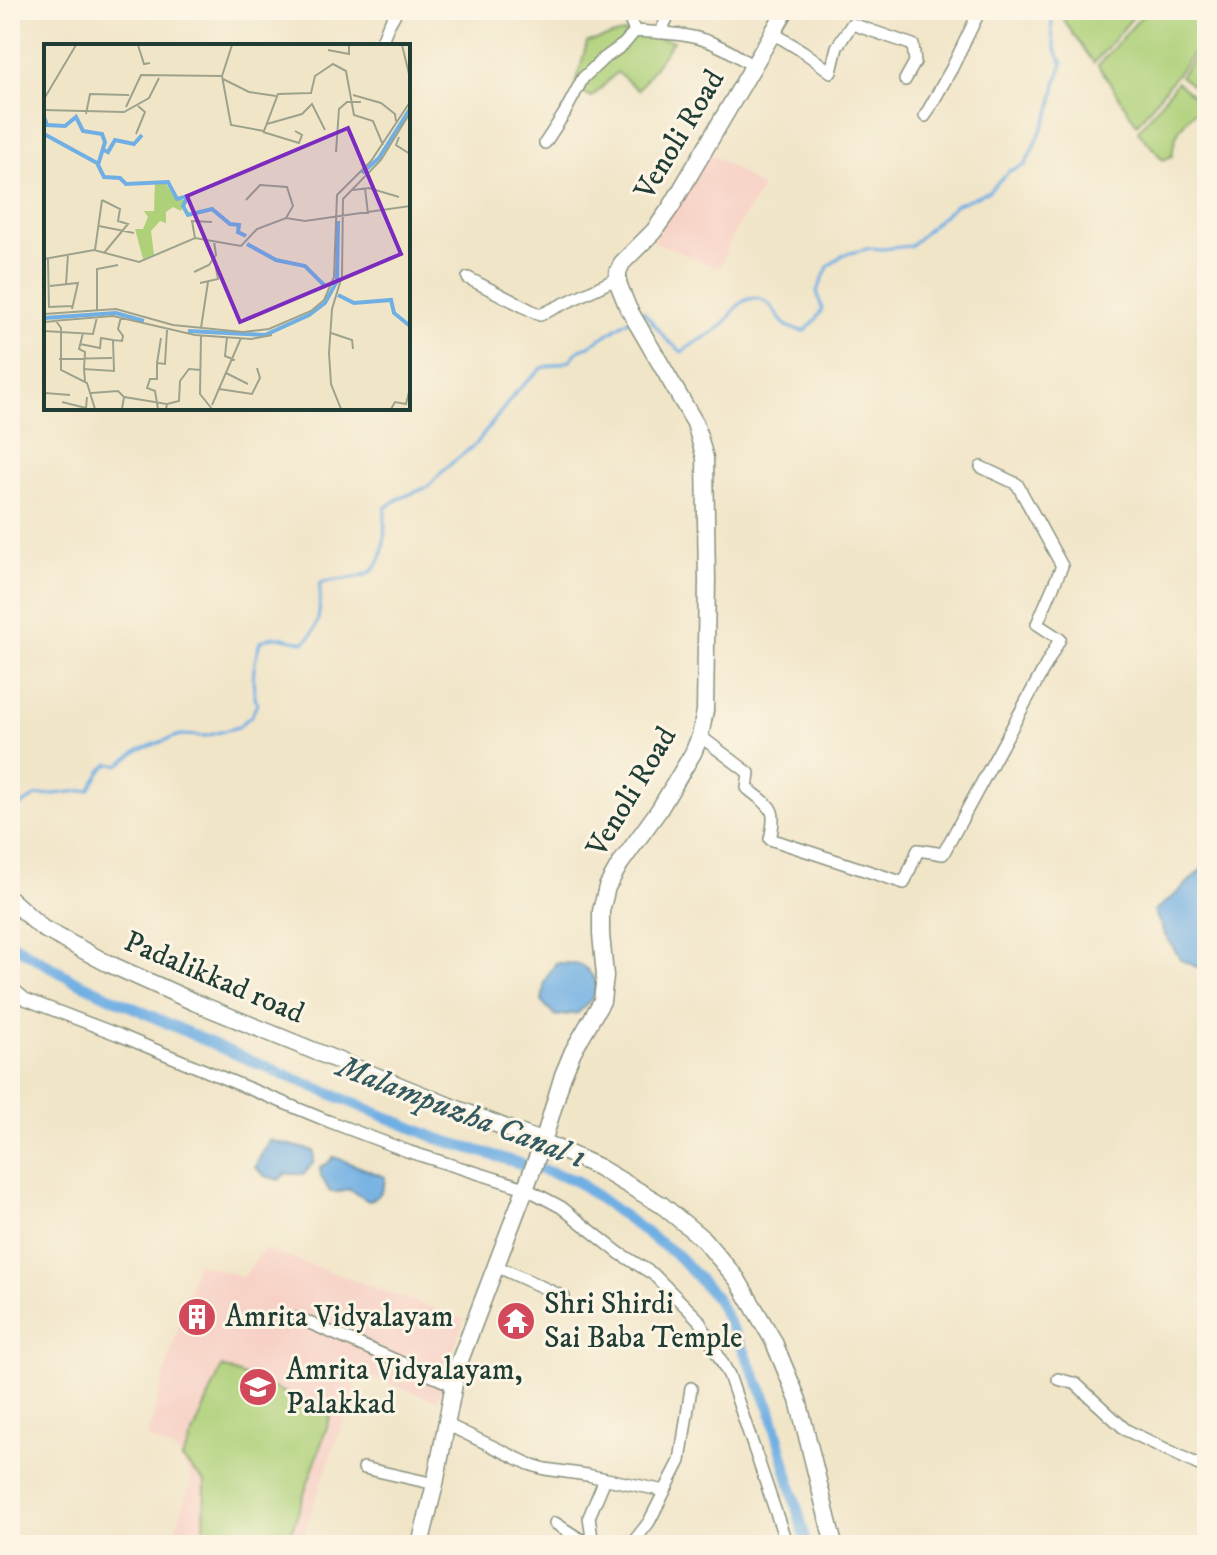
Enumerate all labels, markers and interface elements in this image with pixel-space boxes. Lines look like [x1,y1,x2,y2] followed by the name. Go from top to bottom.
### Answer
[44,44,410,410] inset map
[626,63,733,208] street label: Venoli Road
[578,720,685,865] street label: Venoli Road
[118,923,310,1033] street label: Padalikkad road
[329,1046,591,1179] water label: Malampuzha Canal 1
[544,1286,743,1357] place label: Shri Shirdi Sai Baba Temple
[176,1296,218,1338] building icon: Amrita Vidyalayam
[225,1299,454,1336] place label: Amrita Vidyalayam
[495,1300,537,1342] temple icon: Shri Shirdi Sai Baba Temple
[286,1352,523,1423] place label: Amrita Vidyalayam, Palakkad
[237,1366,279,1408] school or university icon: Amrita Vidyalayam, Palakkad

